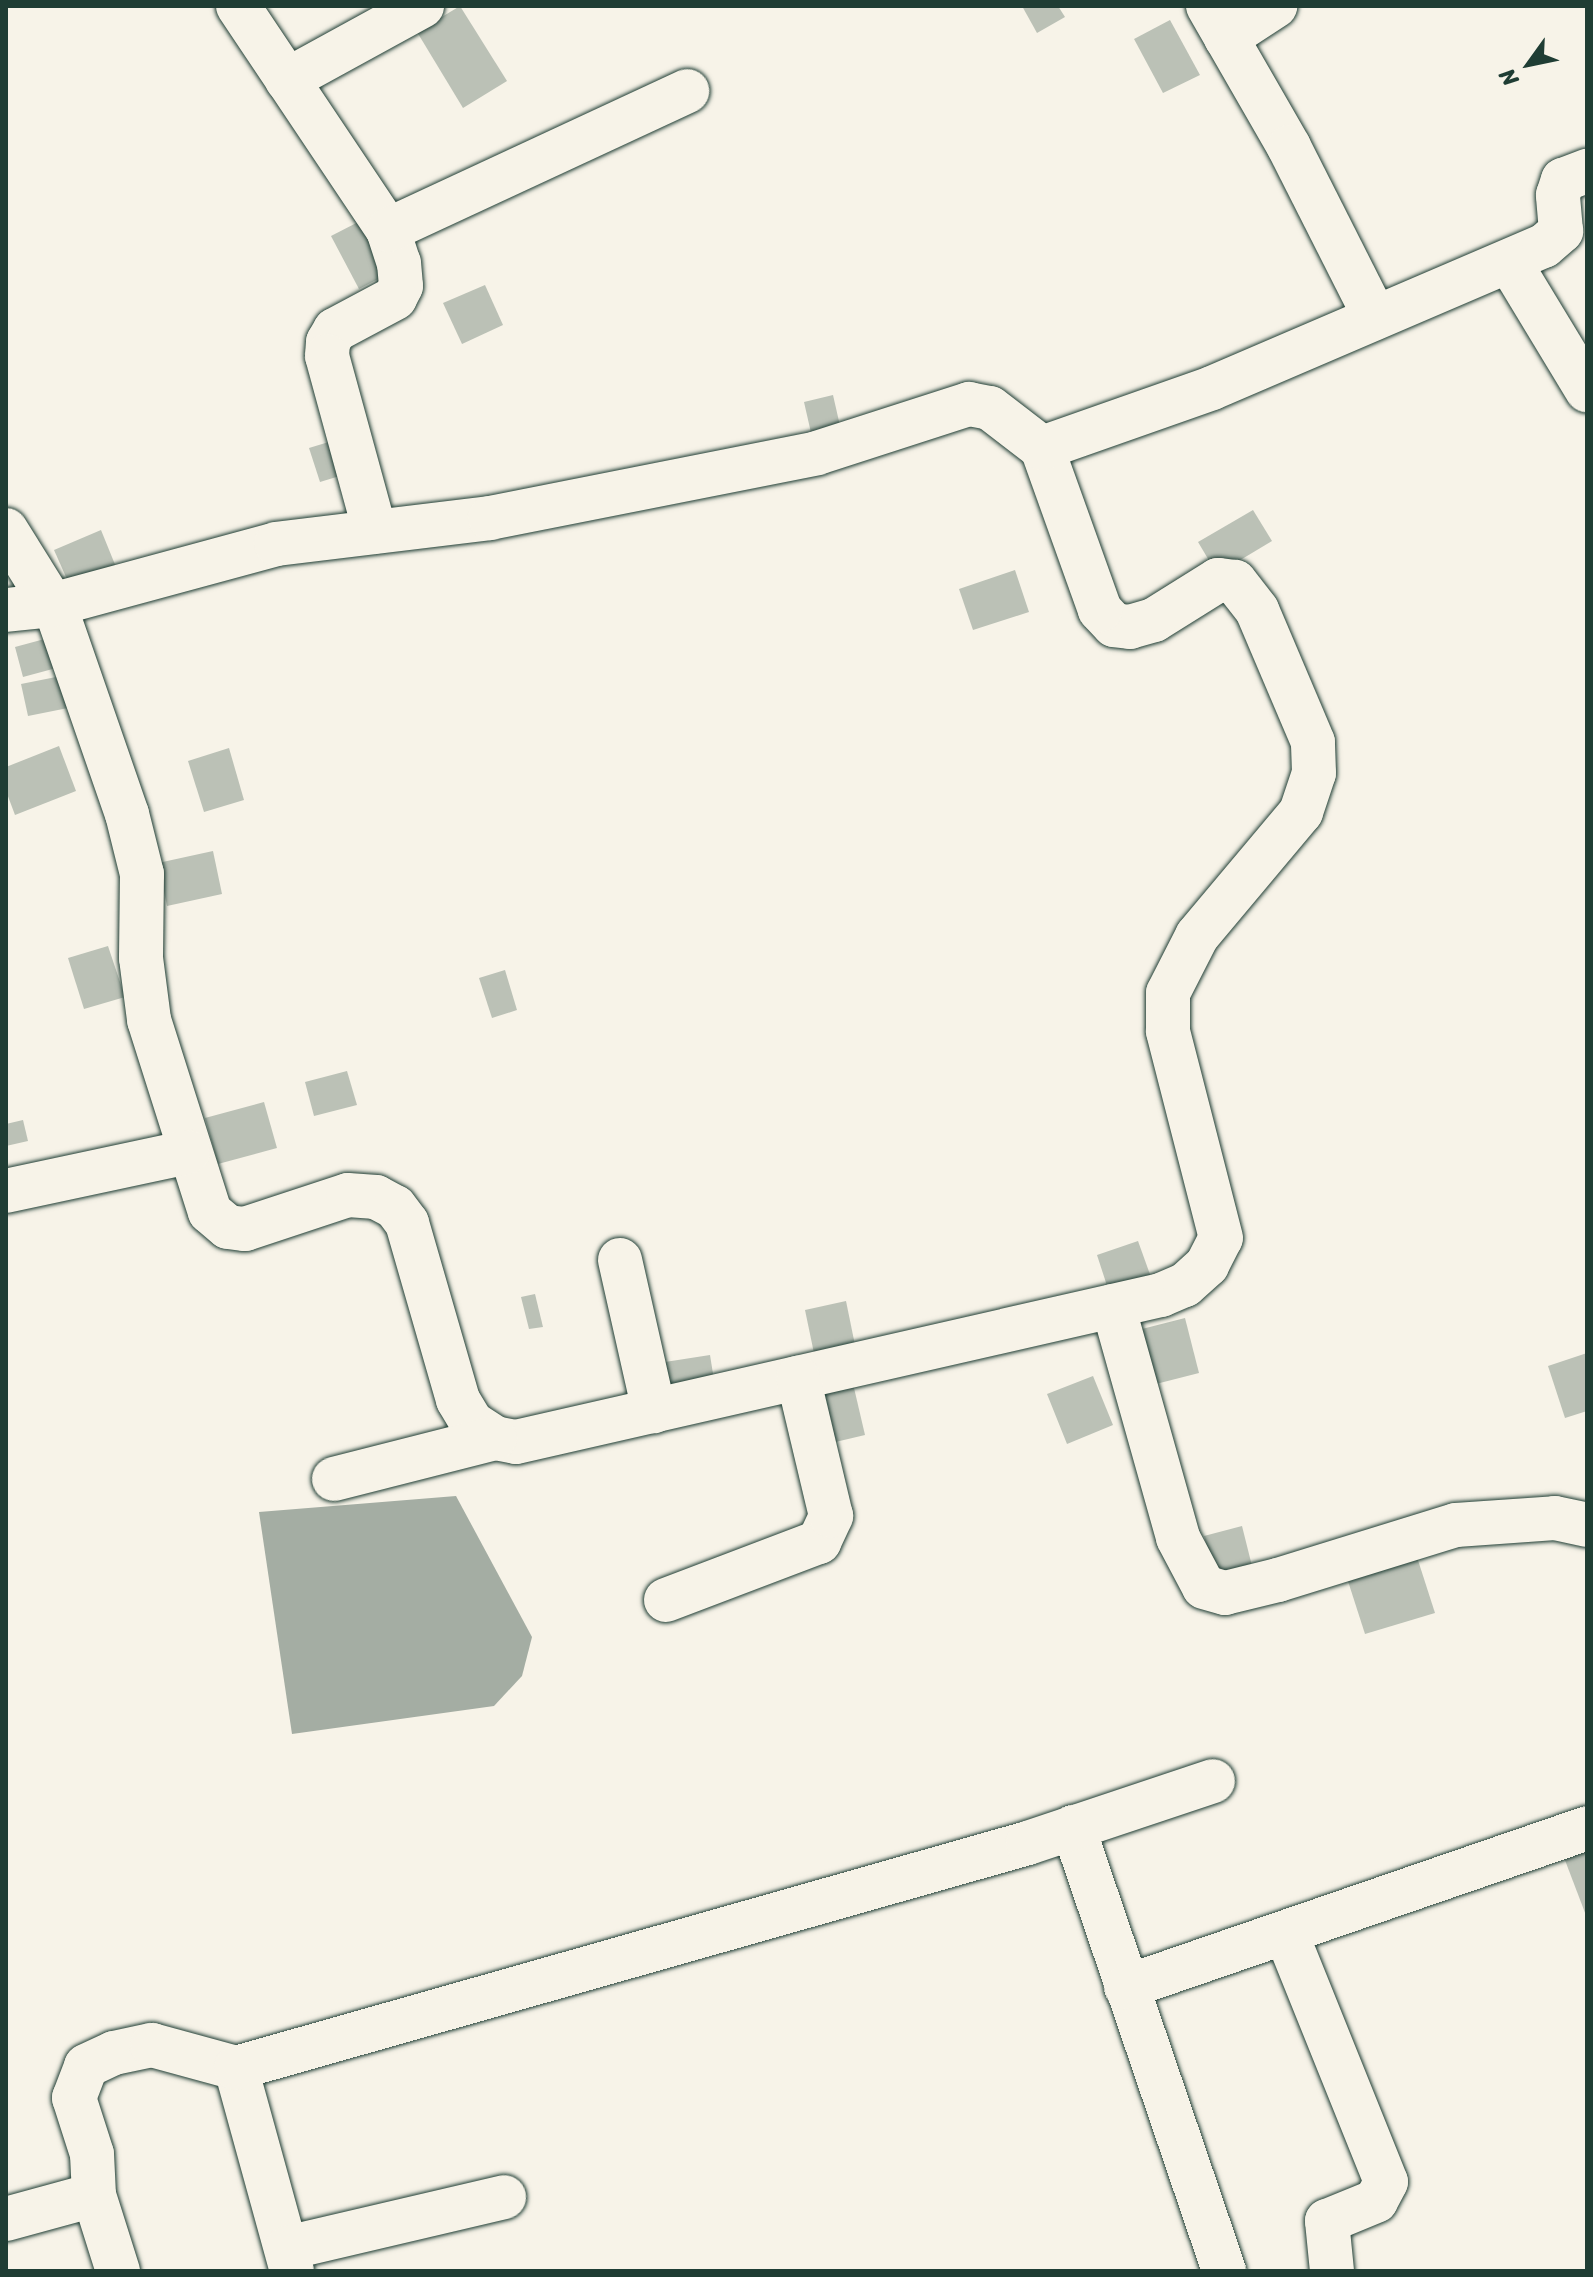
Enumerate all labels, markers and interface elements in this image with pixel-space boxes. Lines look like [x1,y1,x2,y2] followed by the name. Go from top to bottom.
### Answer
[1489,24,1569,104] north arrow
[1488,60,1529,94] text: N

